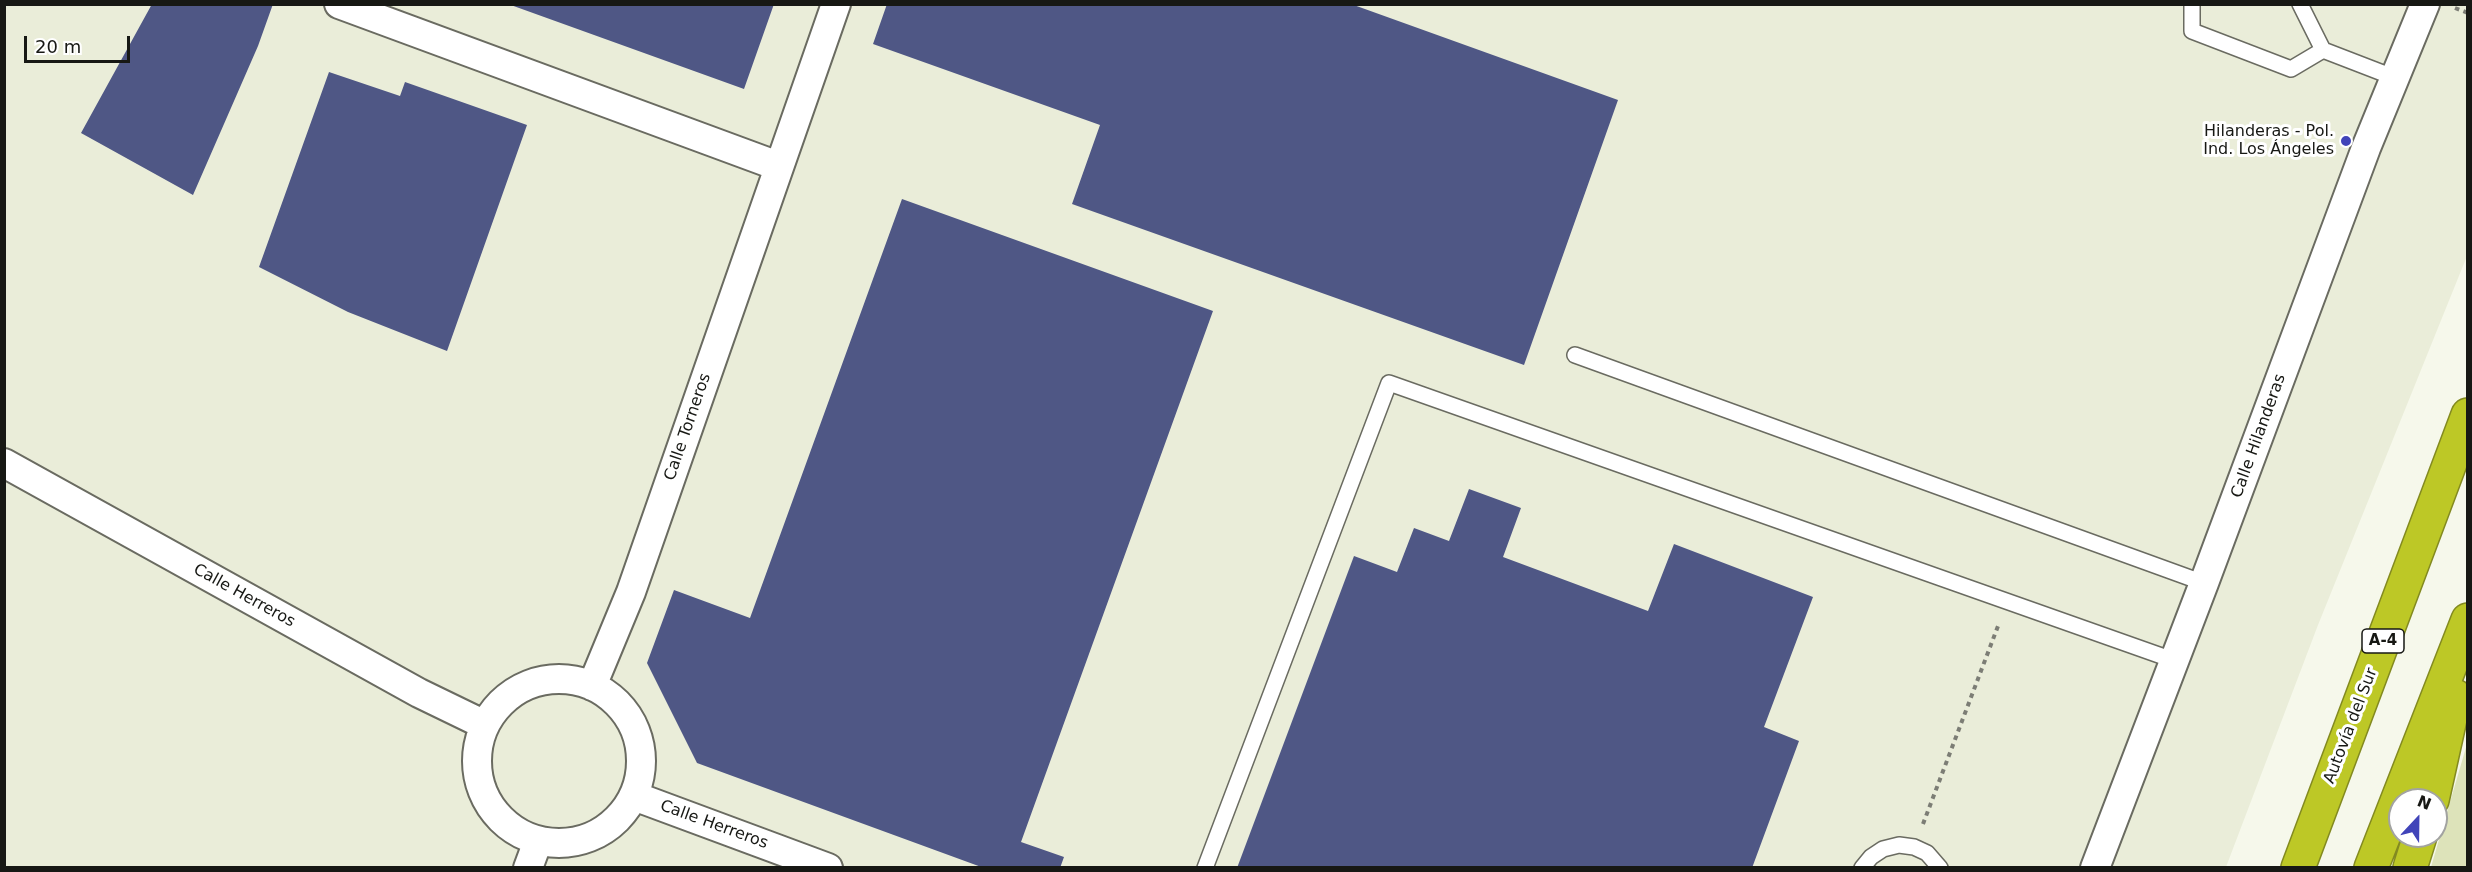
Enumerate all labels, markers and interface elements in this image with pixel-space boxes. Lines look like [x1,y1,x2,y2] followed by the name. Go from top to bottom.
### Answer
[27,24,134,62] scale bar
[35,36,81,57] text: 20 m
[2203,122,2334,160] place label: Hilanderas - Pol. Ind. Los Ángeles
[2339,134,2353,148] marker: Hilanderas - Pol. Ind. Los Ángeles
[661,371,715,483] street label: Calle Torneros
[2228,371,2290,501] street label: Calle Hilanderas
[190,560,298,632] street label: Calle Herreros
[2362,629,2404,653] road number: A-4
[2320,665,2382,787] street label: Autovía del Sur
[2388,788,2448,848] north arrow
[2414,791,2434,814] text: N
[657,797,771,853] street label: Calle Herreros

